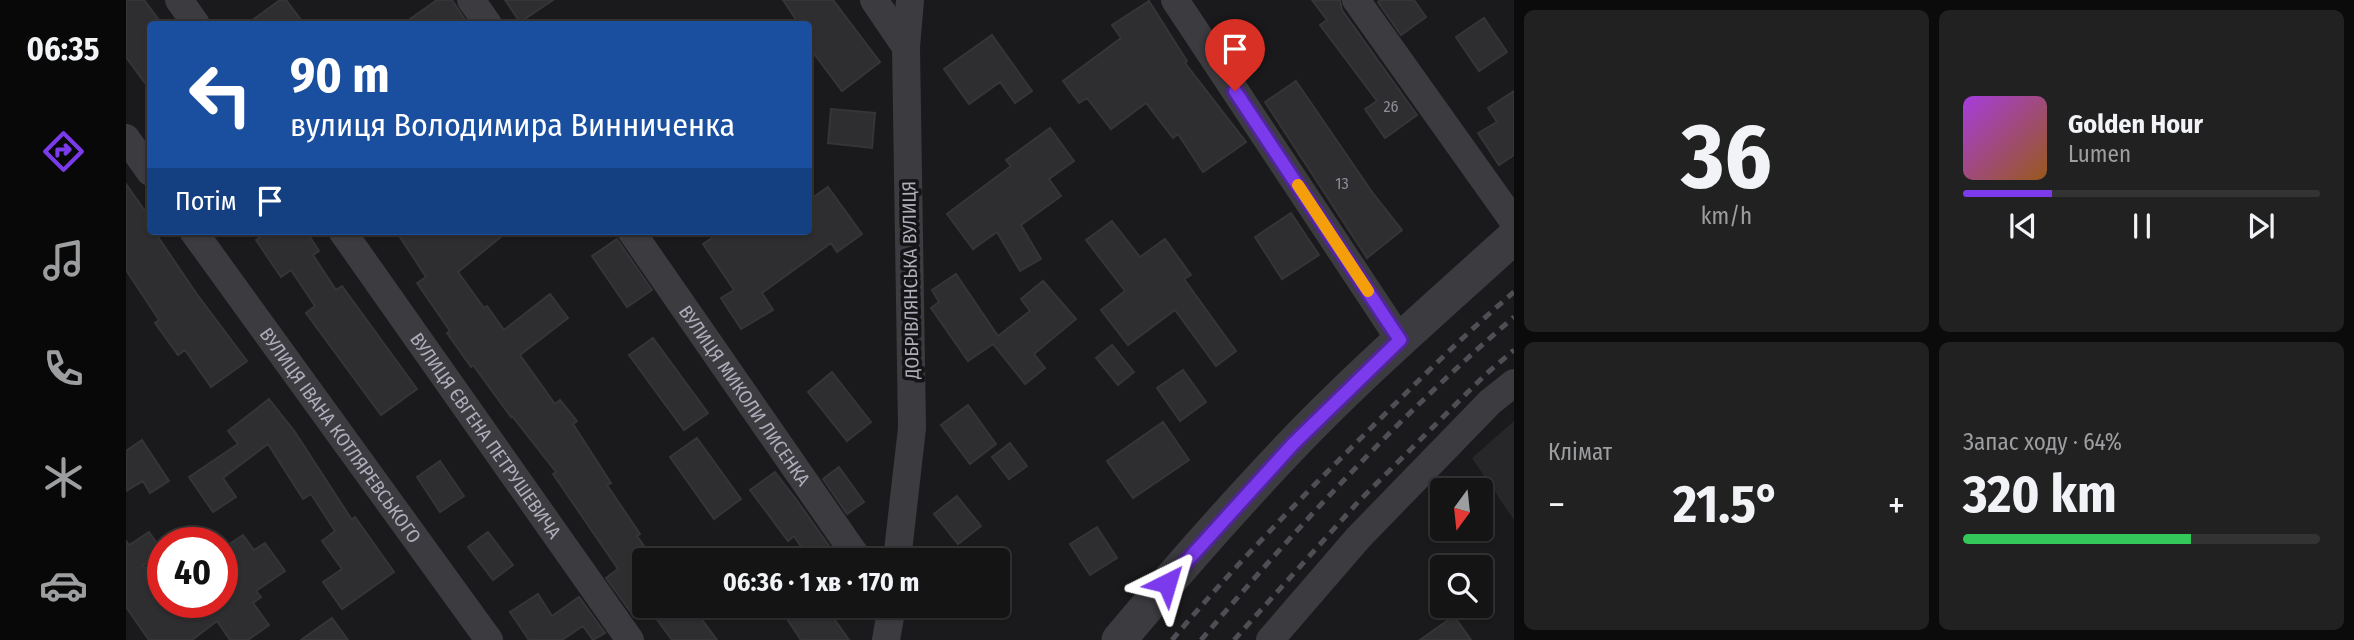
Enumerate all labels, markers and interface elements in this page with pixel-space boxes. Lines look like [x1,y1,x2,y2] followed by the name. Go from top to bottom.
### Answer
[1205,19,1265,91] pin
[27,30,99,68] text: 06:35
[1216,30,1254,68] icon: arrive
[290,46,390,105] text: 90 m
[175,49,266,140] icon: left
[1384,97,1399,116] house number: 26
[1681,102,1772,211] text: 36
[290,106,735,144] text: вулиця Володимира Винниченка
[2068,109,2203,140] text: Golden Hour
[39,127,88,176] icon: directions
[2068,140,2131,168] text: Lumen
[1335,174,1349,193] house number: 13
[897,181,924,380] street label: ДОБРІВЛЯНСЬКА ВУЛИЦЯ
[251,182,289,220] icon: arrive
[175,186,237,217] text: Потім
[1701,202,1752,230] text: km/h
[2004,207,2042,245] icon: previous
[2123,207,2161,245] icon: pause
[2242,207,2280,245] icon: next
[39,236,88,285] icon: music
[674,301,815,490] street label: ВУЛИЦЯ МИКОЛИ ЛИСЕНКА
[255,323,426,548] street label: ВУЛИЦЯ ІВАНА КОТЛЯРЕВСЬКОГО
[405,328,566,543] street label: ВУЛИЦЯ ЄВГЕНА ПЕТРУШЕВИЧА
[39,344,88,393] icon: phone
[1963,428,2122,456] text: Запас ходу · 64%
[1548,438,1612,466] text: Клімат
[39,453,88,502] icon: climate
[1963,463,2117,526] text: 320 km
[1673,473,1780,536] text: 21.5°
[1430,478,1493,541] north arrow
[1430,478,1493,618] map controls
[1548,482,1565,528] text: −
[1888,482,1905,528] text: +
[147,527,238,618] speed limit sign: 40
[1130,546,1204,620] position arrow
[1430,555,1493,618] button: search
[39,561,88,610] icon: car
[723,567,919,598] text: 06:36 · 1 хв · 170 m

